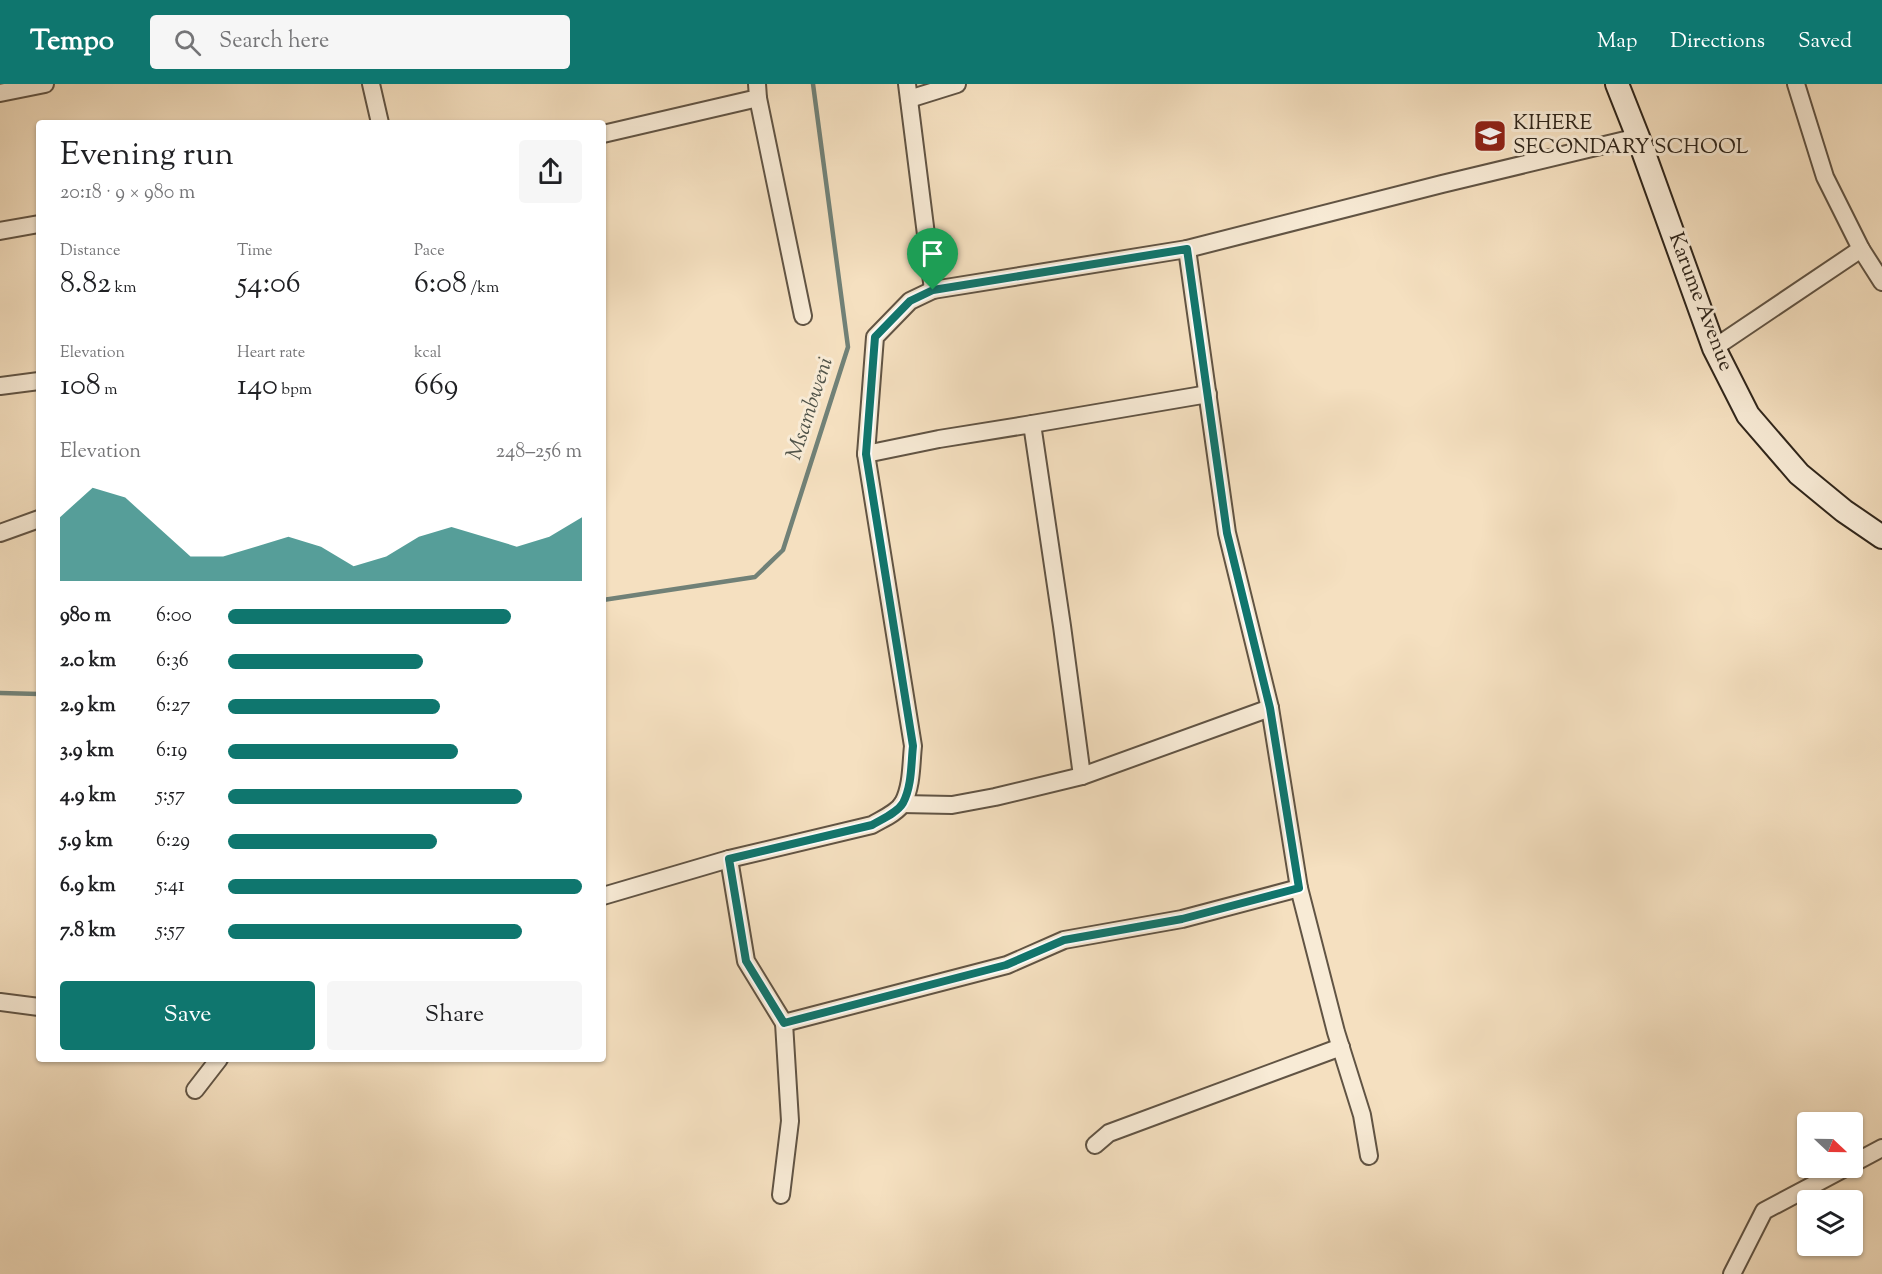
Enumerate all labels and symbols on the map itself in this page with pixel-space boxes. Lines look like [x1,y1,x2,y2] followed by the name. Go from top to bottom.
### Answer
[1513,109,1749,163] place label: KIHERE SECONDARY SCHOOL
[1472,118,1508,154] school or university icon: KIHERE SECONDARY SCHOOL
[907,228,958,290] pin
[1660,228,1740,376] street label: Karume Avenue
[779,354,843,464] water label: Msambweni
[1797,1112,1863,1178] north arrow

